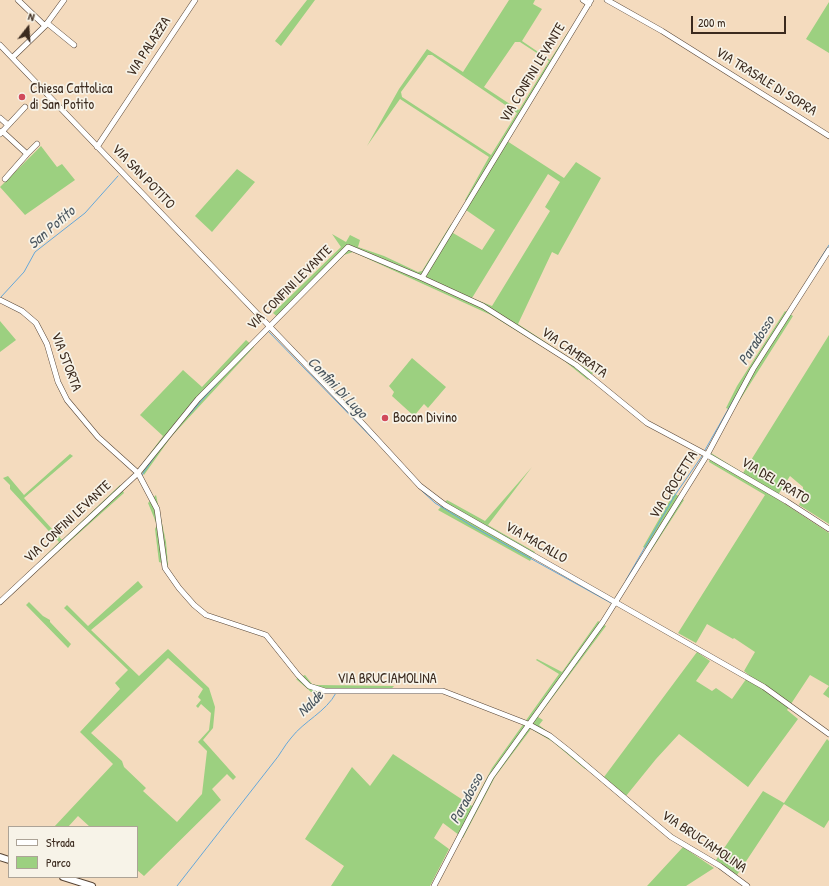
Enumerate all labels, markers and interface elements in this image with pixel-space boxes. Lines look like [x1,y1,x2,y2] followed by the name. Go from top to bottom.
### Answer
[8,8,48,48] north arrow
[693,8,788,34] scale bar
[27,9,36,24] text: N
[123,14,175,80] street label: VIA PALAZZA
[698,14,725,31] text: 200 m
[497,20,569,126] street label: VIA CONFINI LEVANTE
[712,44,820,120] street label: VIA TRASALE DI SOPRA
[30,81,113,114] place label: Chiesa Cattolica di San Potito
[17,92,27,102] marker: Chiesa Cattolica di San Potito
[108,141,178,213] street label: VIA SAN POTITO
[25,203,79,253] water label: San Potito
[244,242,336,334] street label: VIA CONFINI LEVANTE
[735,313,779,369] water label: Paradosso
[538,324,610,382] street label: VIA CAMERATA
[47,330,85,394] street label: VIA STORTA
[303,353,371,423] water label: Confini Di Lugo
[393,410,457,426] place label: Bocon Divino
[380,413,390,423] marker: Bocon Divino
[647,448,701,522] street label: VIA CROCETTA
[738,454,812,508] street label: VIA DEL PRATO
[21,477,115,567] street label: VIA CONFINI LEVANTE
[502,518,570,568] street label: VIA MACALLO
[337,671,437,687] street label: VIA BRUCIAMOLINA
[294,687,328,721] water label: Nalde
[446,771,488,827] water label: Paradosso
[658,807,750,877] street label: VIA BRUCIAMOLINA
[8,826,138,878] legend
[46,834,74,851] text: Strada
[46,854,71,871] text: Parco

